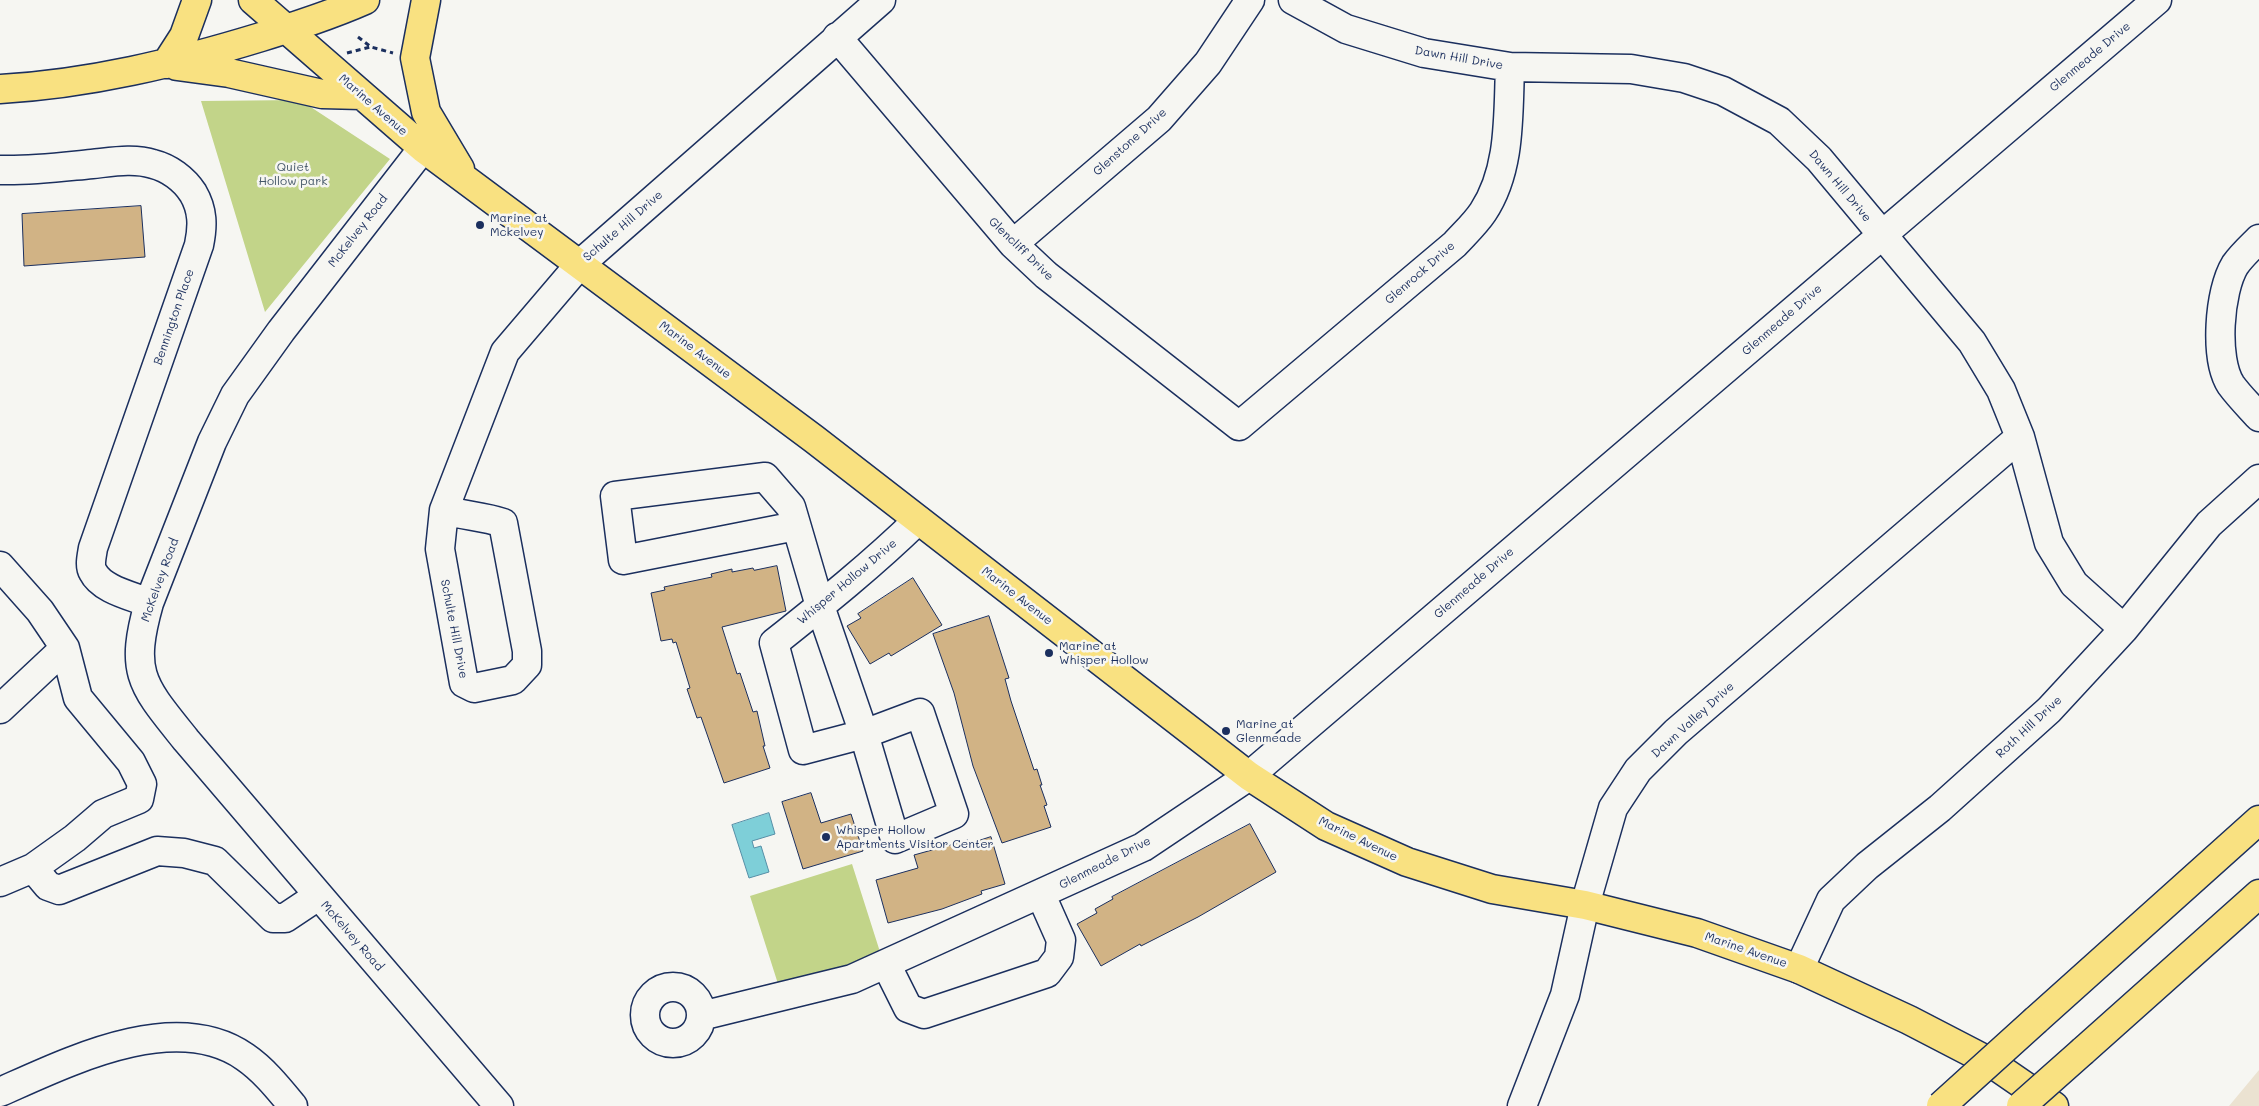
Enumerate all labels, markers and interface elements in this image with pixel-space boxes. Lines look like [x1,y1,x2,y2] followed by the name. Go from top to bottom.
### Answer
[2047,19,2133,95] street label: Glenmeade Drive
[1414,43,1504,73] street label: Dawn Hill Drive
[336,71,410,139] street label: Marine Avenue
[1090,105,1170,179] street label: Glenstone Drive
[1806,147,1874,225] street label: Dawn Hill Drive
[258,160,328,188] park label: Quiet Hollow park
[580,188,666,264] street label: Schulte Hill Drive
[325,192,391,270] street label: McKelvey Road
[490,211,547,239] place label: Marine at Mckelvey
[986,214,1056,284] street label: Glencliff Drive
[474,219,486,231] marker: Marine at Mckelvey
[1382,239,1458,307] street label: Glenrock Drive
[151,267,197,367] street label: Bennington Place
[1739,281,1825,359] street label: Glenmeade Drive
[656,318,734,382] street label: Marine Avenue
[138,536,182,624] street label: McKelvey Road
[794,536,900,628] street label: Whisper Hollow Drive
[1431,544,1517,622] street label: Glenmeade Drive
[979,564,1055,628] street label: Marine Avenue
[437,578,471,680] street label: Schulte Hill Drive
[1059,639,1149,667] place label: Marine at Whisper Hollow
[1043,647,1055,659] marker: Marine at Whisper Hollow
[1649,679,1737,761] street label: Dawn Valley Drive
[1993,693,2065,761] street label: Roth Hill Drive
[1236,717,1301,745] place label: Marine at Glenmeade
[1220,725,1232,737] marker: Marine at Glenmeade
[1316,814,1400,864] street label: Marine Avenue
[836,823,994,851] place label: Whisper Hollow Apartments Visitor Center
[820,831,832,843] marker: Whisper Hollow Apartments Visitor Center
[1057,834,1153,892] street label: Glenmeade Drive
[318,898,386,974] street label: McKelvey Road
[1703,929,1789,971] street label: Marine Avenue

